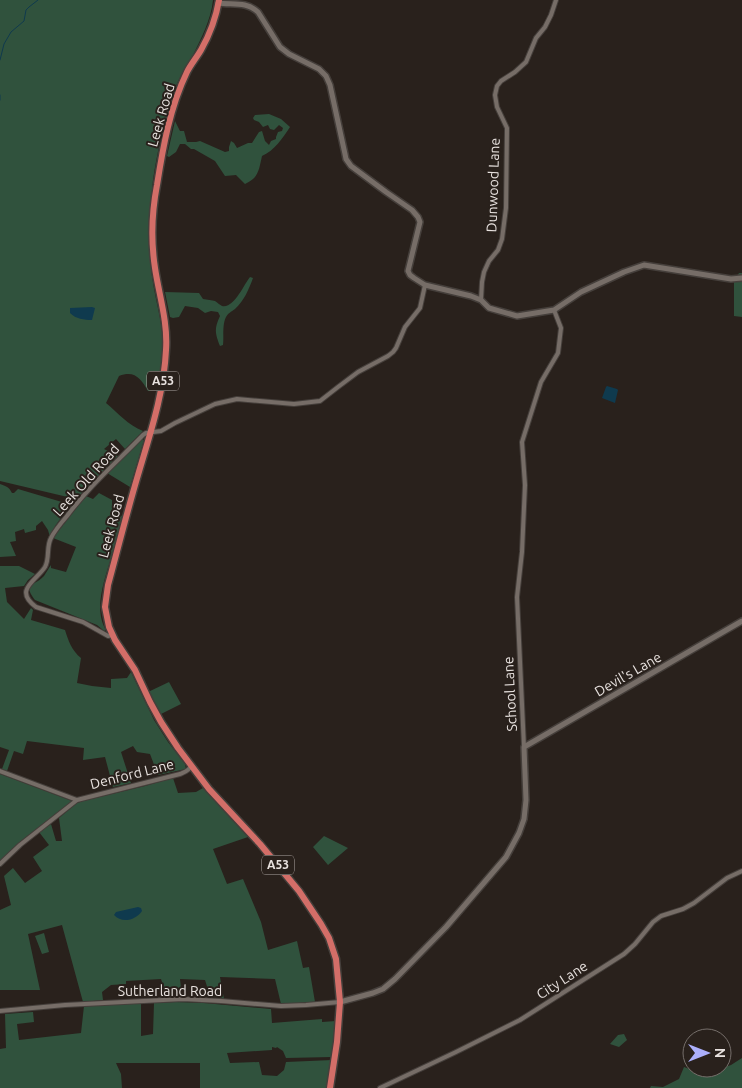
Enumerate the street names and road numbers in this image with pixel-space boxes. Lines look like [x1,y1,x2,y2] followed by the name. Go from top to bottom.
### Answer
[144,81,178,149] street label: Leek Road
[483,137,503,233] street label: Dunwood Lane
[147,372,179,391] road number: A53
[50,441,122,519] street label: Leek Old Road
[95,492,127,560] street label: Leek Road
[592,649,664,699] street label: Devil's Lane
[500,656,520,732] street label: School Lane
[88,756,176,792] street label: Denford Lane
[262,856,294,874] road number: A53
[534,958,590,1002] street label: City Lane
[118,983,222,999] street label: Sutherland Road

